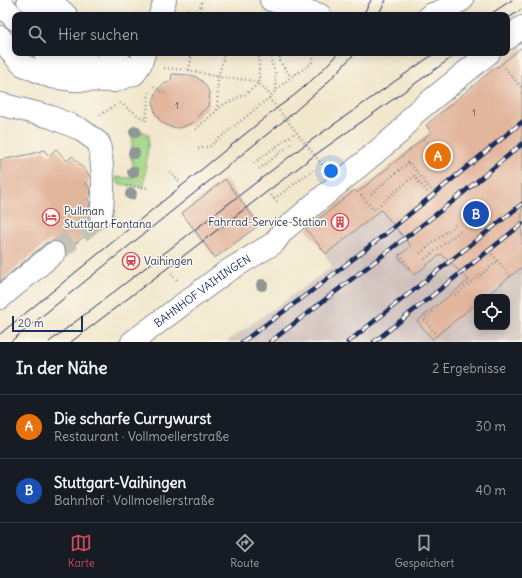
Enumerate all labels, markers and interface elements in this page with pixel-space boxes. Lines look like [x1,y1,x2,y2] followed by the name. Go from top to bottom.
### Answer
[12,12,510,56] search box
[26,23,48,45] icon: search
[58,25,138,44] text: Hier suchen
[175,100,179,111] house number: 1
[472,107,476,118] house number: 1
[425,141,451,171] pin: A
[321,161,341,181] your location
[463,199,489,229] pin: B
[64,204,152,231] place label: Pullman Stuttgart Fontana
[41,207,61,227] hotel icon: Pullman Stuttgart Fontana
[330,212,350,232] building icon: Fahrrad-Service-Station
[208,215,327,229] place label: Fahrrad-Service-Station
[121,251,141,271] station icon: Vaihingen
[151,252,253,330] street label: BAHNHOF VAIHINGEN
[144,254,193,268] place label: Vaihingen
[474,294,510,330] map controls
[474,294,510,330] button: locate
[12,314,83,333] scale bar
[18,316,44,330] text: 20 m
[16,357,108,379] text: In der Nähe
[432,360,506,377] text: 2 Ergebnisse
[54,409,211,428] text: Die scharfe Currywurst
[25,418,33,435] text: A
[476,418,506,435] text: 30 m
[54,428,229,445] text: Restaurant · Vollmoellerstraße
[54,473,186,492] text: Stuttgart-Vaihingen
[25,482,33,499] text: B
[475,482,506,499] text: 40 m
[54,492,215,509] text: Bahnhof · Vollmoellerstraße
[68,532,95,570] tab: Karte
[230,532,259,570] tab: Route
[395,532,454,570] tab: Gespeichert

